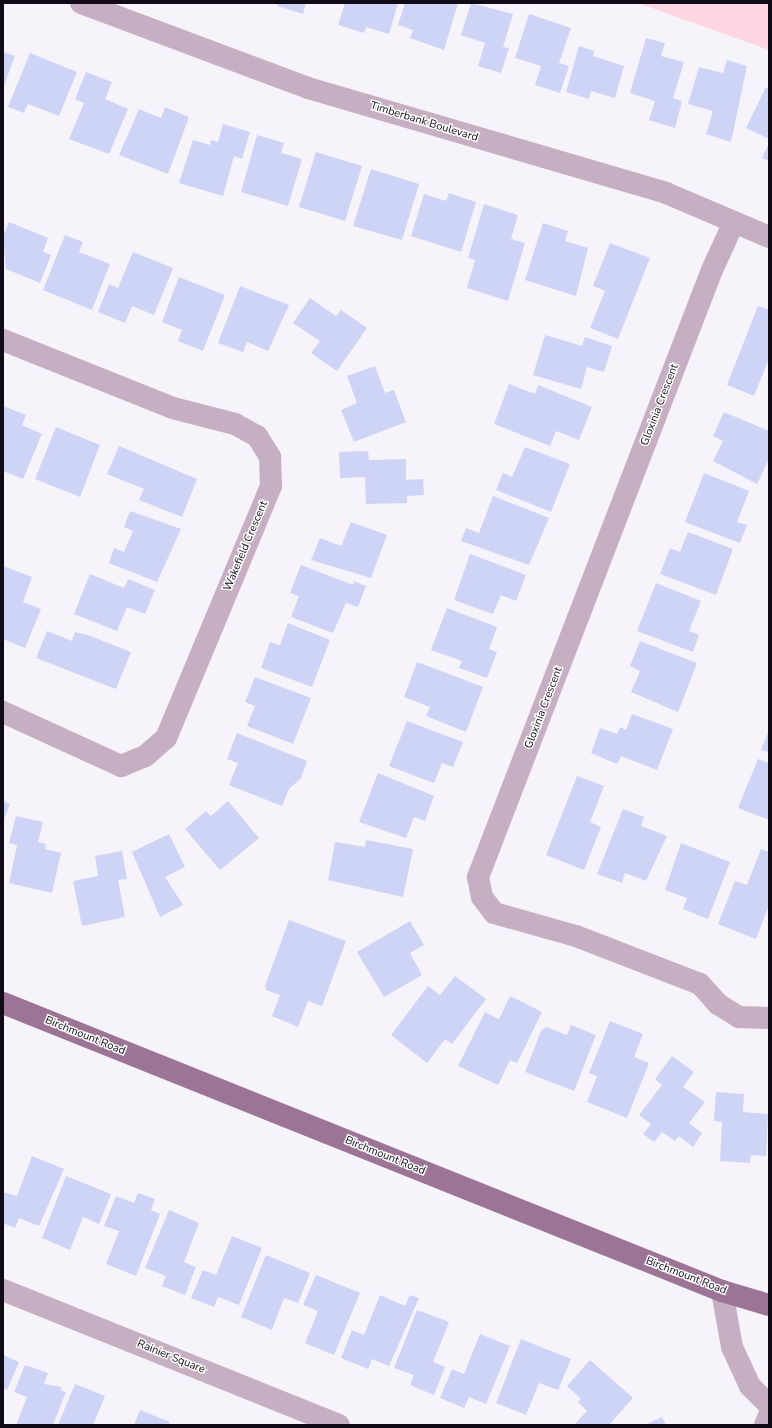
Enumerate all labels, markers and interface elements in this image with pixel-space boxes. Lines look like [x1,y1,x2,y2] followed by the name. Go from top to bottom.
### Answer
[369,99,479,145] street label: Timberbank Boulevard
[638,362,682,448] street label: Gloxinia Crescent
[221,499,271,593] street label: Wakefield Crescent
[522,665,566,751] street label: Gloxinia Crescent
[43,1014,127,1058] street label: Birchmount Road
[343,1134,427,1178] street label: Birchmount Road
[644,1255,728,1297] street label: Birchmount Road
[135,1337,207,1377] street label: Rainier Square

